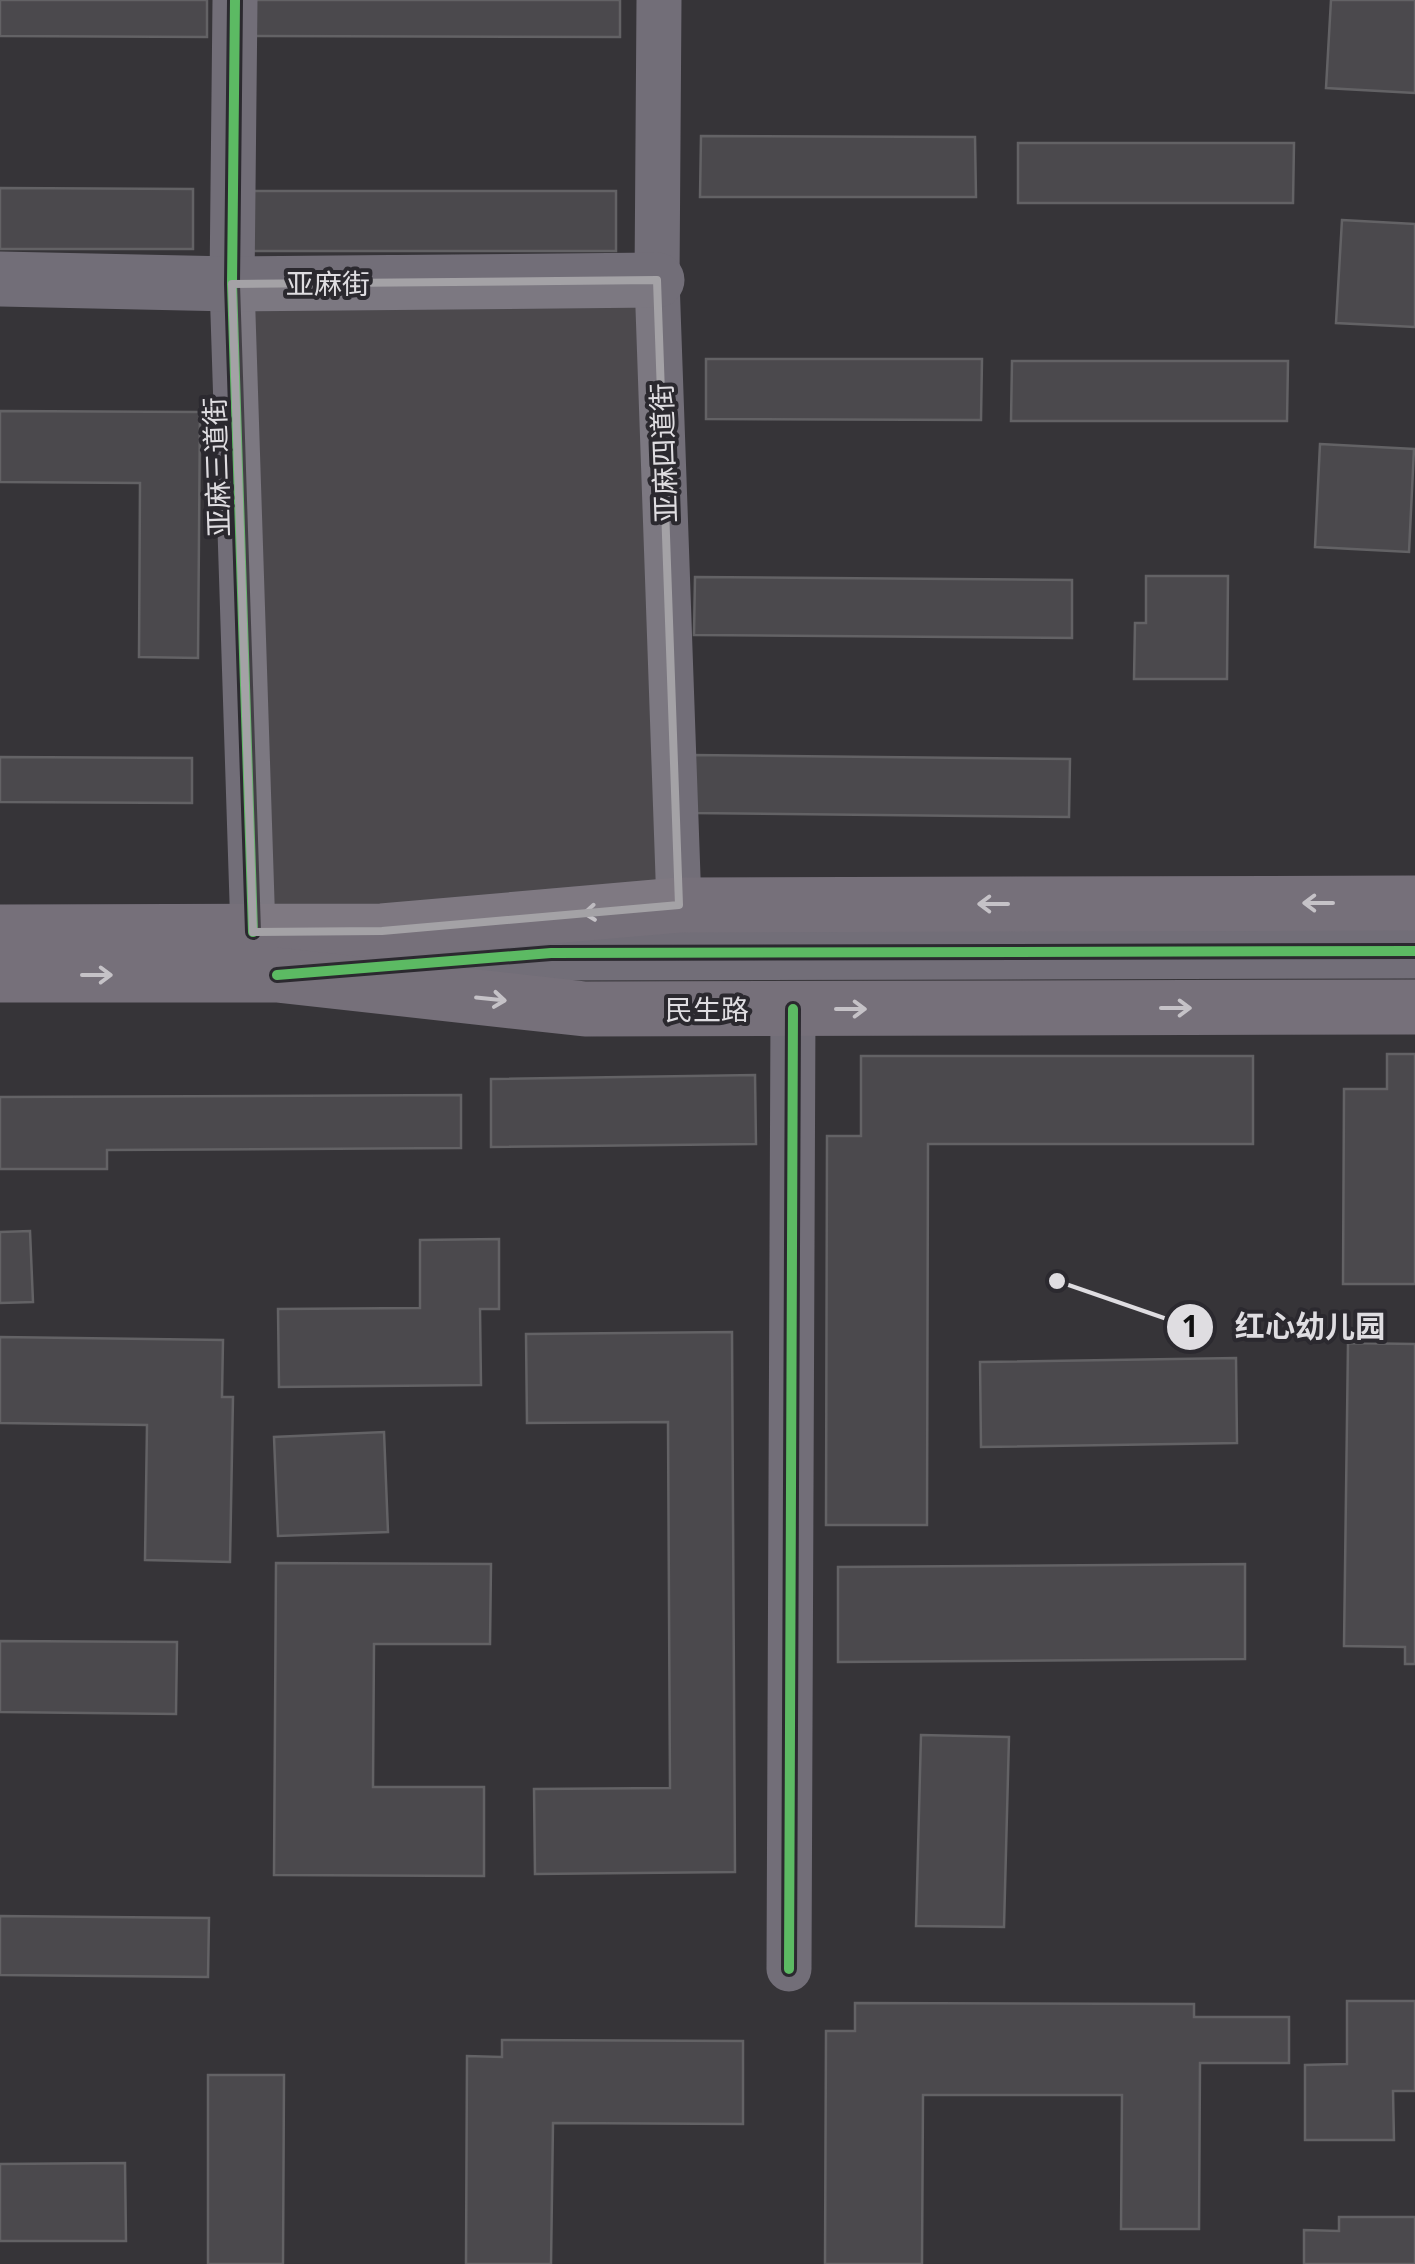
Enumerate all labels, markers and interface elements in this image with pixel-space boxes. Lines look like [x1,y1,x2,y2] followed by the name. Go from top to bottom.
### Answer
[286,264,370,302] street label: 亚麻街
[642,382,684,524] street label: 亚麻四道街
[195,396,237,538] street label: 亚麻三道街
[977,894,1010,914] one-way arrow
[1302,894,1334,912] one-way arrow
[582,903,614,922] one-way arrow
[80,966,113,984] one-way arrow
[475,990,507,1009] one-way arrow
[665,990,749,1028] street label: 民生路
[1158,998,1191,1018] one-way arrow
[834,1000,866,1018] one-way arrow
[1165,1297,1405,1357] callout: 红心幼儿园
[1181,1305,1199,1346] text: 1
[1235,1305,1385,1346] text: 红心幼儿园

